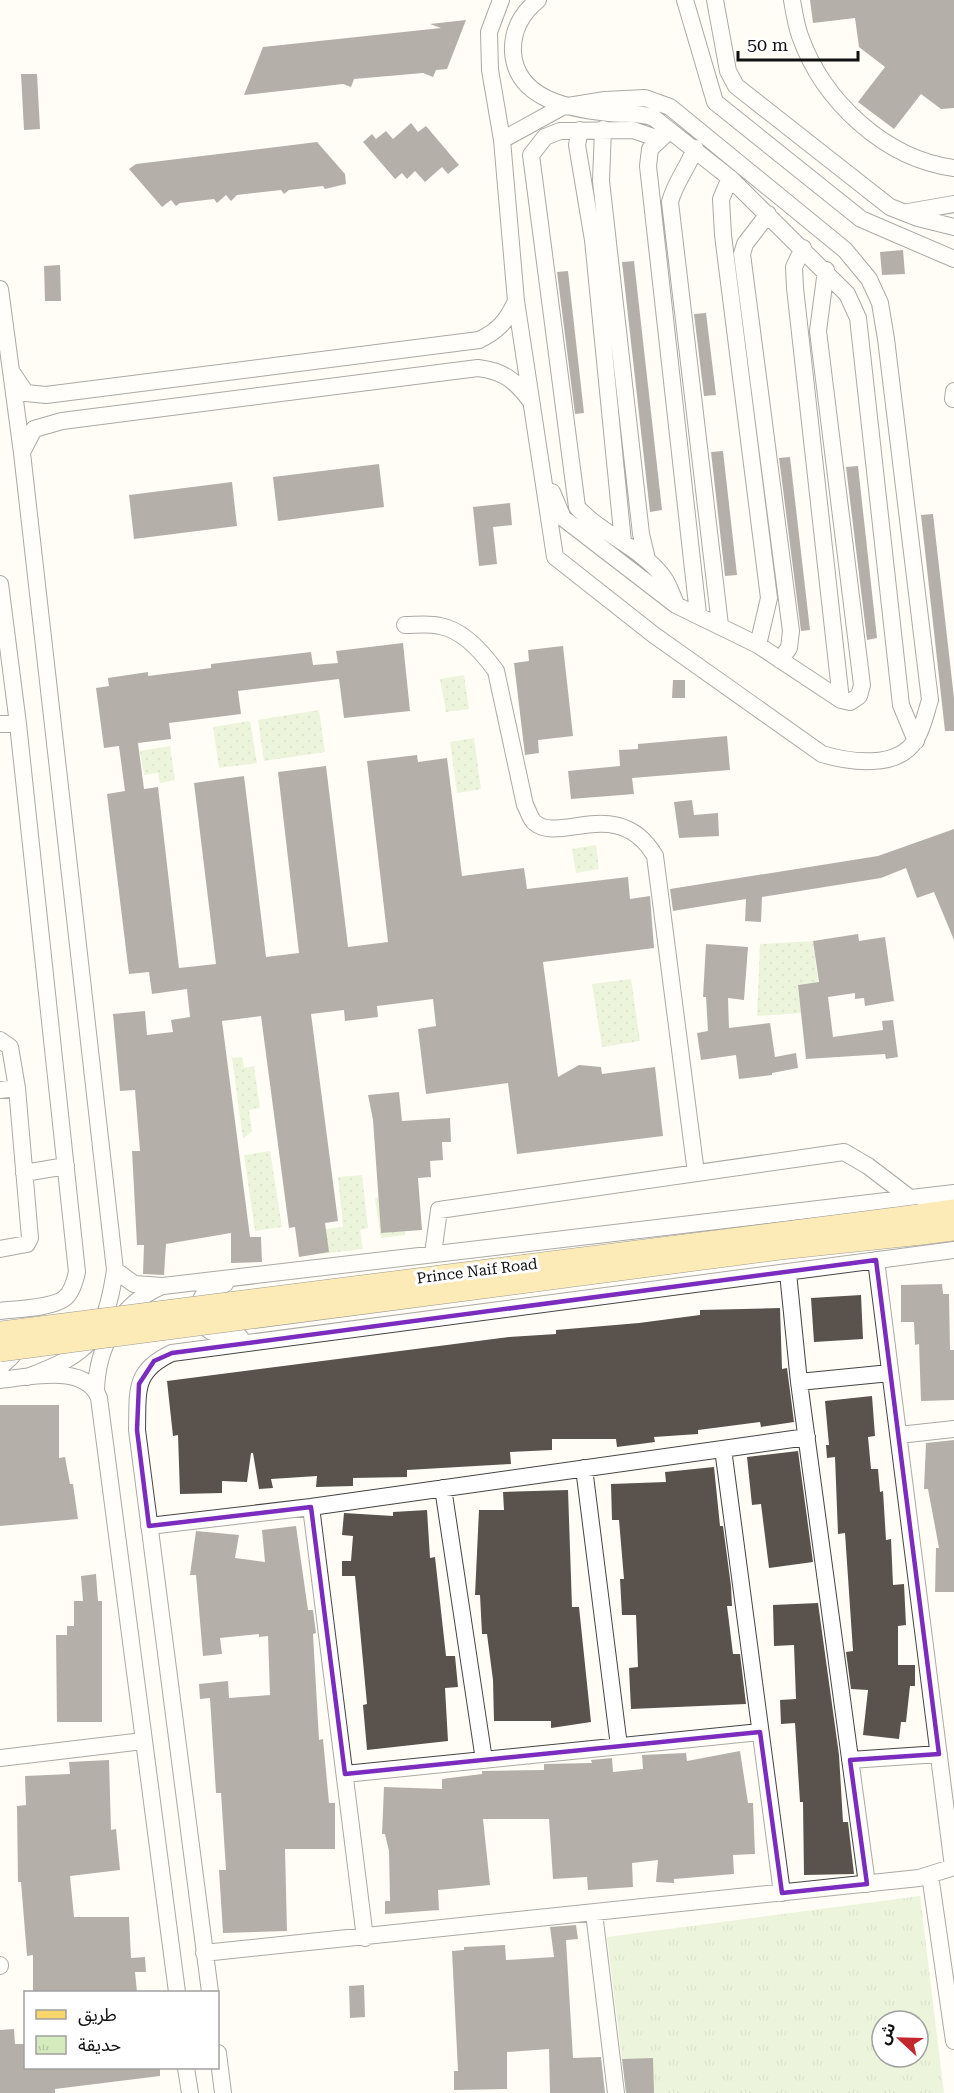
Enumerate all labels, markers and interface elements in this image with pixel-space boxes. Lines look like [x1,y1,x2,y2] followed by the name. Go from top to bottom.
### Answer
[738,24,858,62] scale bar
[747,34,788,55] text: 50 m
[415,1255,539,1287] street label: Prince Naif Road
[24,1991,219,2069] legend
[78,2004,117,2026] text: طريق
[870,2009,930,2069] north arrow
[874,2020,899,2047] text: ش
[78,2034,121,2055] text: حديقة

